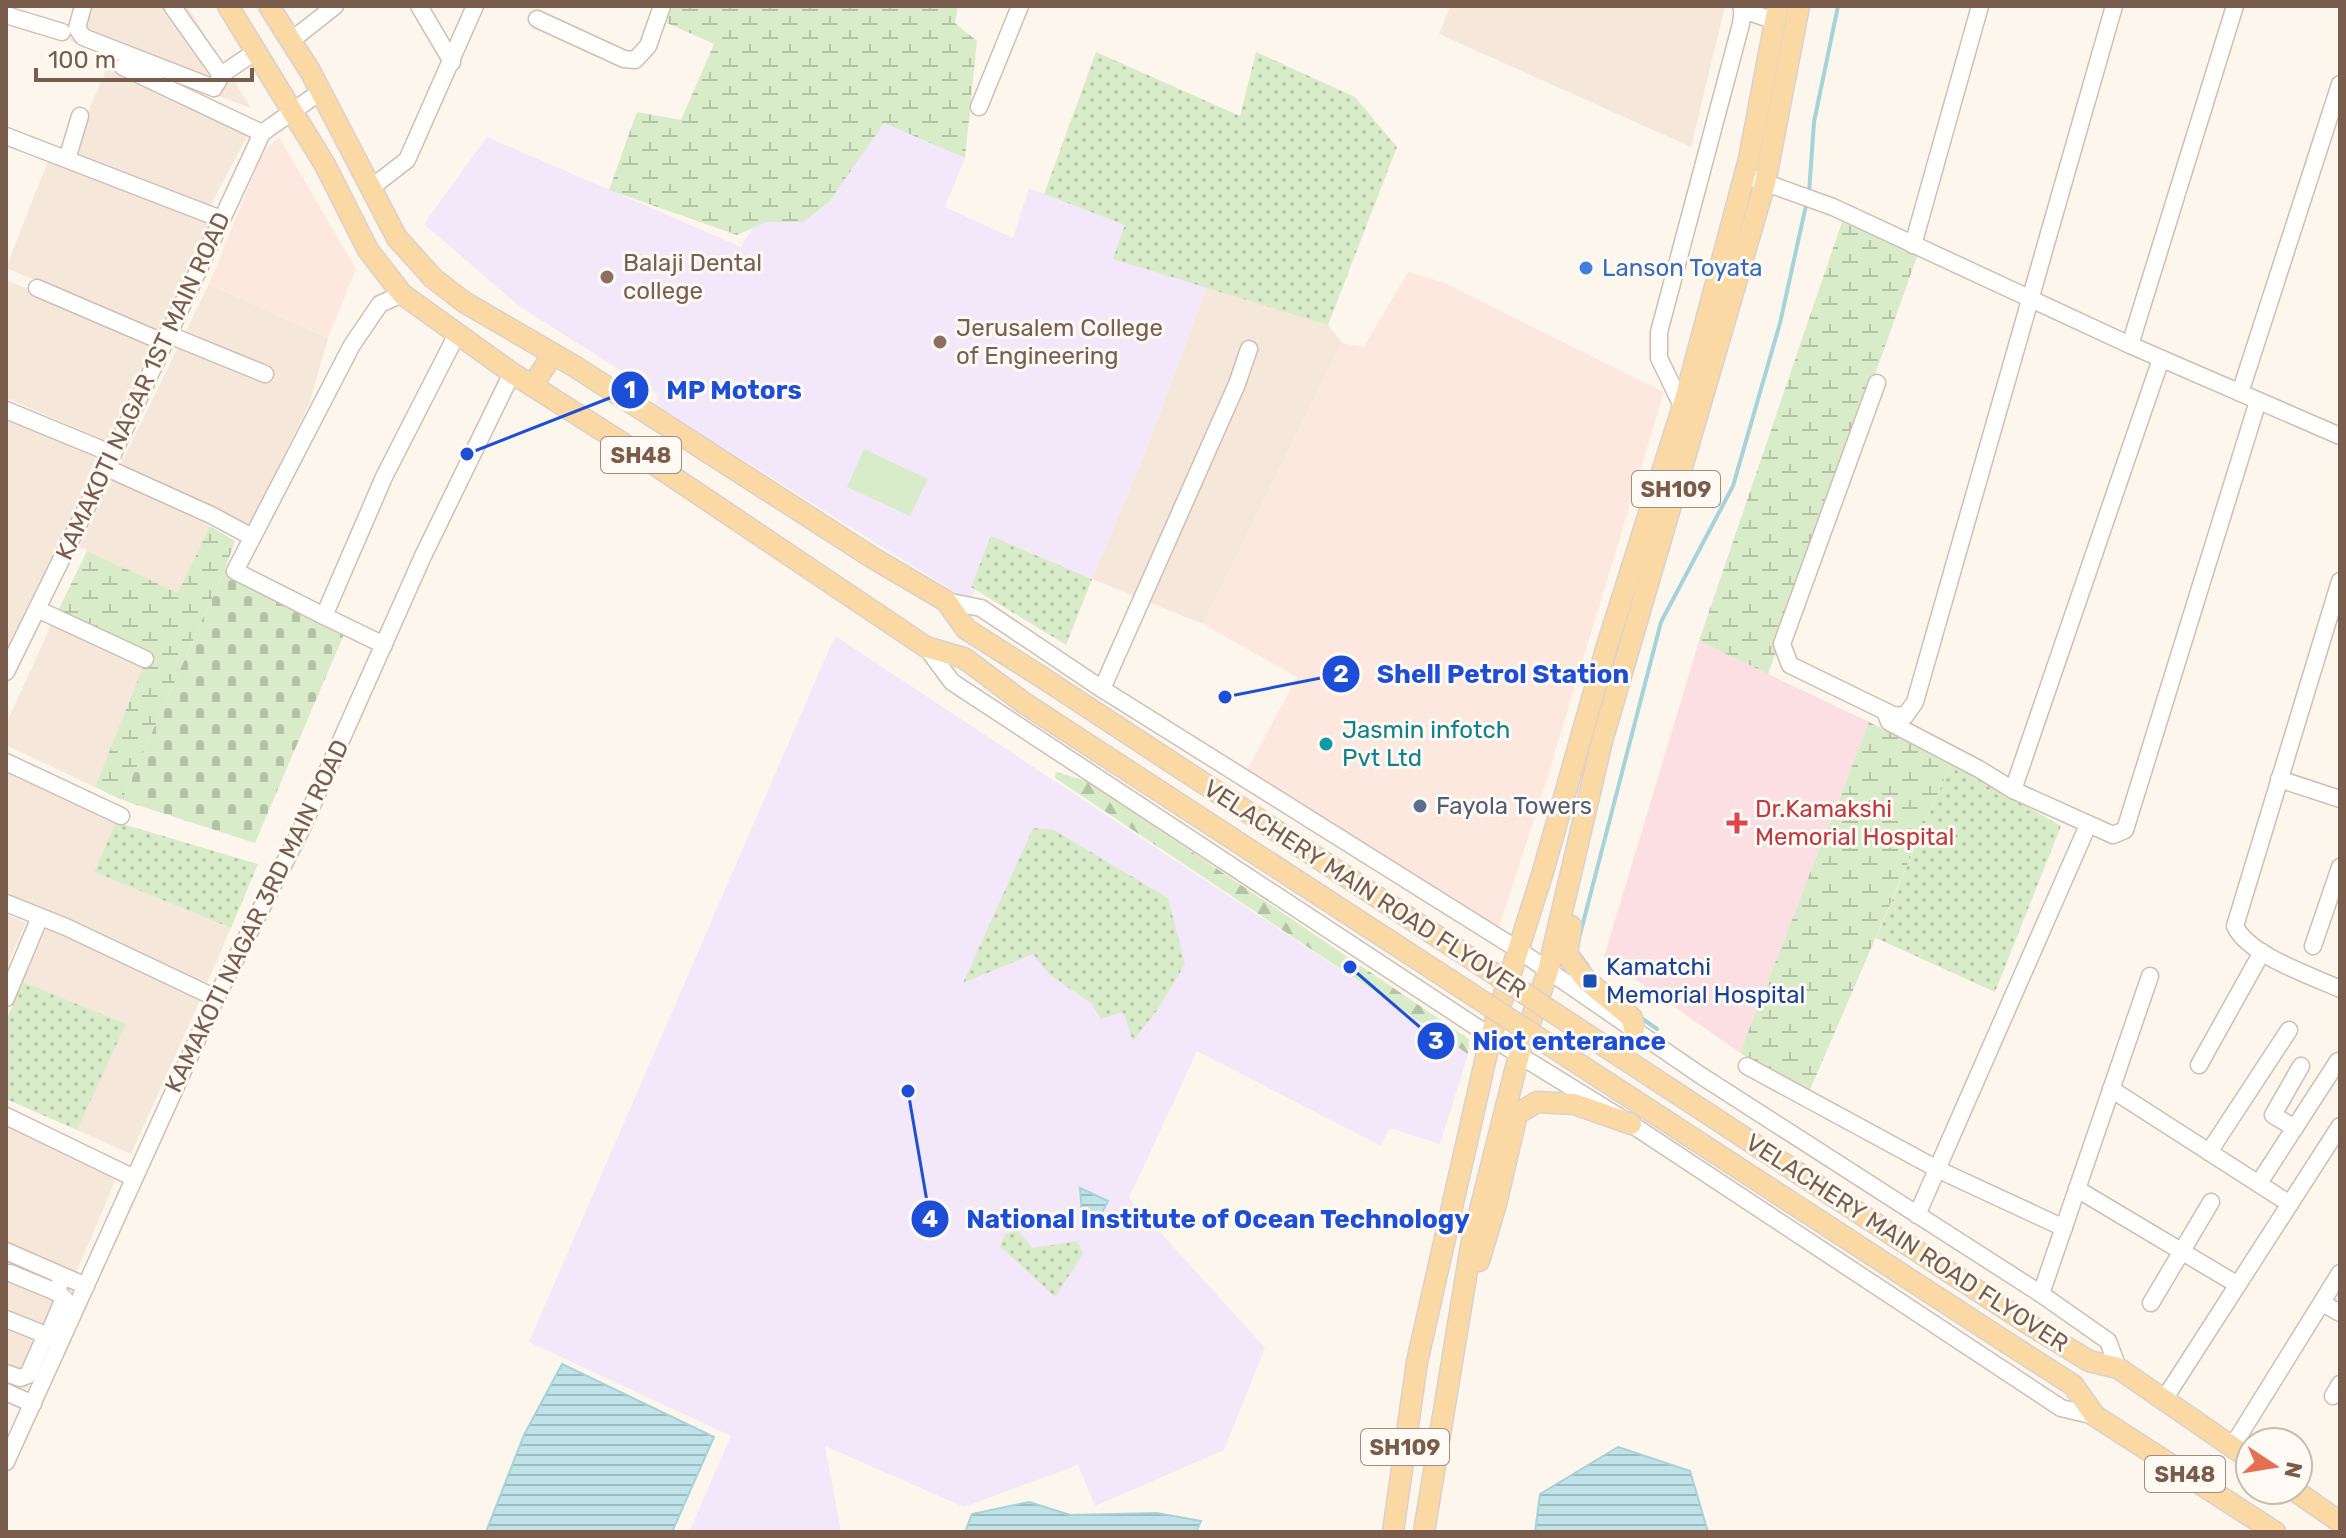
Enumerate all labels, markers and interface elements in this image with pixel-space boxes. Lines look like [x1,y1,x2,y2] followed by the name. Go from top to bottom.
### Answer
[36,32,252,82] scale bar
[48,46,116,74] text: 100 m
[50,208,236,564] street label: KAMAKOTI NAGAR 1ST MAIN ROAD
[623,249,762,305] place label: Balaji Dental college
[1602,254,1763,282] place label: Lanson Toyata
[1577,259,1595,277] marker: Lanson Toyata
[598,268,616,286] marker: Balaji Dental college
[956,314,1163,370] place label: Jerusalem College of Engineering
[931,333,949,351] marker: Jerusalem College of Engineering
[610,365,818,415] callout: MP Motors
[666,375,802,406] text: MP Motors
[624,376,636,404] text: 1
[601,437,681,473] road number: SH48
[1632,471,1720,507] road number: SH109
[1321,649,1645,699] callout: Shell Petrol Station
[1377,659,1629,690] text: Shell Petrol Station
[1333,660,1349,688] text: 2
[1342,716,1510,772] place label: Jasmin infotch Pvt Ltd
[159,735,355,1097] street label: KAMAKOTI NAGAR 3RD MAIN ROAD
[1317,735,1335,753] marker: Jasmin infotch Pvt Ltd
[1198,774,1532,1004] street label: VELACHERY MAIN ROAD FLYOVER
[1436,792,1592,820] place label: Fayola Towers
[1755,795,1954,851] place label: Dr.Kamakshi Memorial Hospital
[1411,797,1429,815] marker: Fayola Towers
[1726,812,1748,834] marker: Dr.Kamakshi Memorial Hospital
[1606,953,1805,1009] place label: Kamatchi Memorial Hospital
[1581,972,1599,990] marker: Kamatchi Memorial Hospital
[1416,1016,1682,1066] callout: Niot enterance
[1472,1026,1666,1057] text: Niot enterance
[1428,1027,1444,1055] text: 3
[1740,1128,2074,1358] street label: VELACHERY MAIN ROAD FLYOVER
[910,1194,1486,1244] callout: National Institute of Ocean Technology
[966,1204,1470,1235] text: National Institute of Ocean Technology
[922,1205,938,1233] text: 4
[2234,1426,2314,1506] north arrow
[1361,1429,1449,1465] road number: SH109
[2145,1456,2225,1492] road number: SH48
[2278,1460,2308,1481] text: N

